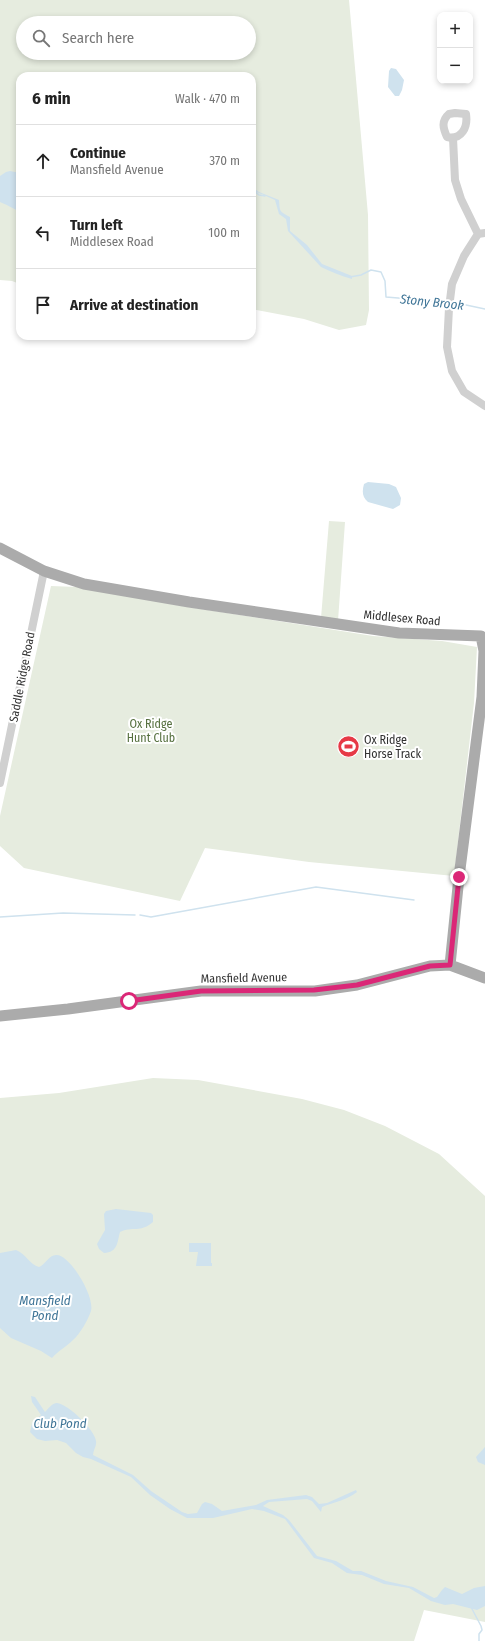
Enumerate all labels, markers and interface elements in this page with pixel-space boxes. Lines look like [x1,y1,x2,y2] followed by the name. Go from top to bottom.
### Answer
[437,12,473,84] map controls
[437,12,473,48] button: +
[16,16,256,60] search box
[30,27,52,49] icon: search
[62,29,134,47] text: Search here
[437,48,473,84] button: −
[32,88,71,109] text: 6 min
[175,91,240,106] text: Walk · 470 m
[70,144,126,162] text: Continue
[32,150,54,172] icon: ahead
[209,153,240,168] text: 370 m
[70,162,164,177] text: Mansfield Avenue
[70,216,123,234] text: Turn left
[32,222,54,244] icon: left
[208,225,240,240] text: 100 m
[70,234,154,249] text: Middlesex Road
[398,291,465,313] water label: Stony Brook
[32,294,54,316] icon: arrive
[70,296,198,314] text: Arrive at destination
[363,608,441,628] street label: Middlesex Road
[6,631,38,723] street label: Saddle Ridge Road
[127,717,175,745] park label: Ox Ridge Hunt Club
[364,733,422,761] place label: Ox Ridge Horse Track
[335,734,361,760] sports icon: Ox Ridge Horse Track
[450,868,468,886] route end
[201,970,287,986] street label: Mansfield Avenue
[120,992,138,1010] route start
[19,1293,71,1323] water label: Mansfield Pond
[33,1416,87,1431] water label: Club Pond

